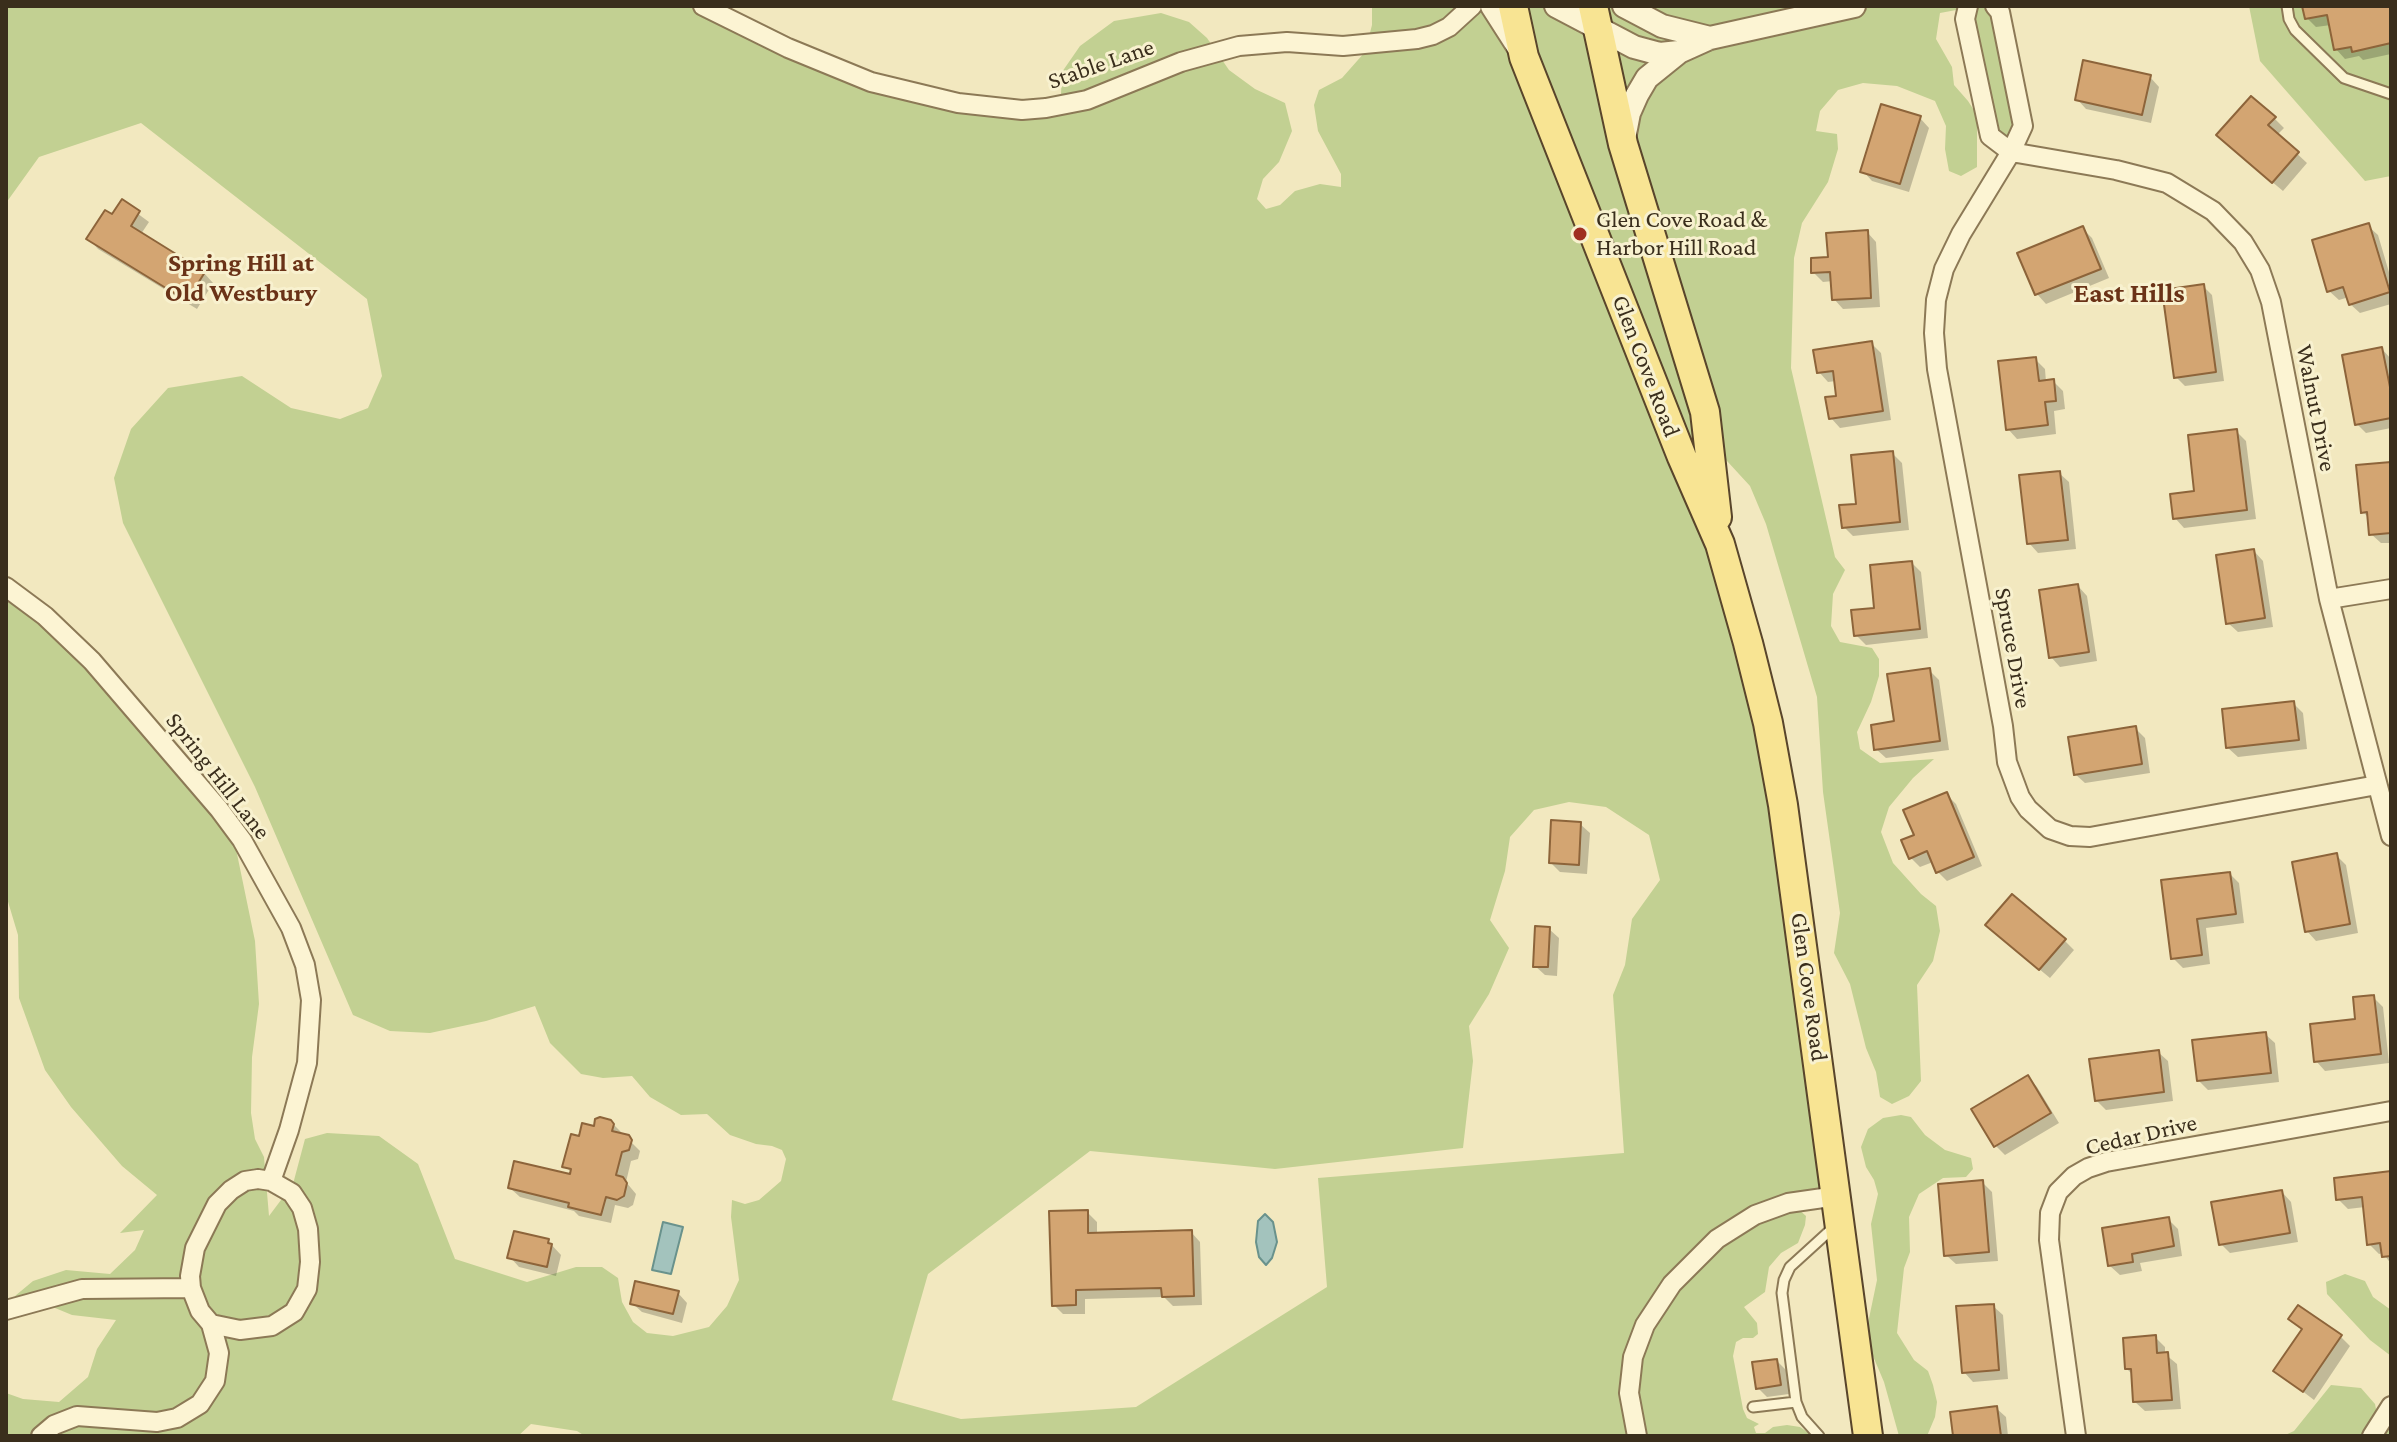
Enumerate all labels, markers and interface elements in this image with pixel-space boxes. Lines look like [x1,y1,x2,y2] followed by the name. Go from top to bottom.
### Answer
[1044,32,1158,96] street label: Stable Lane
[1596,206,1767,262] place label: Glen Cove Road & Harbor Hill Road
[1571,225,1589,243] marker: Glen Cove Road & Harbor Hill Road
[165,247,317,308] district label: Spring Hill at Old Westbury
[2073,276,2185,310] district label: East Hills
[1606,291,1686,441] street label: Glen Cove Road
[2290,342,2342,474] street label: Walnut Drive
[1988,585,2038,711] street label: Spruce Drive
[159,707,277,845] street label: Spring Hill Lane
[1784,911,1834,1063] street label: Glen Cove Road
[2082,1108,2200,1162] street label: Cedar Drive

